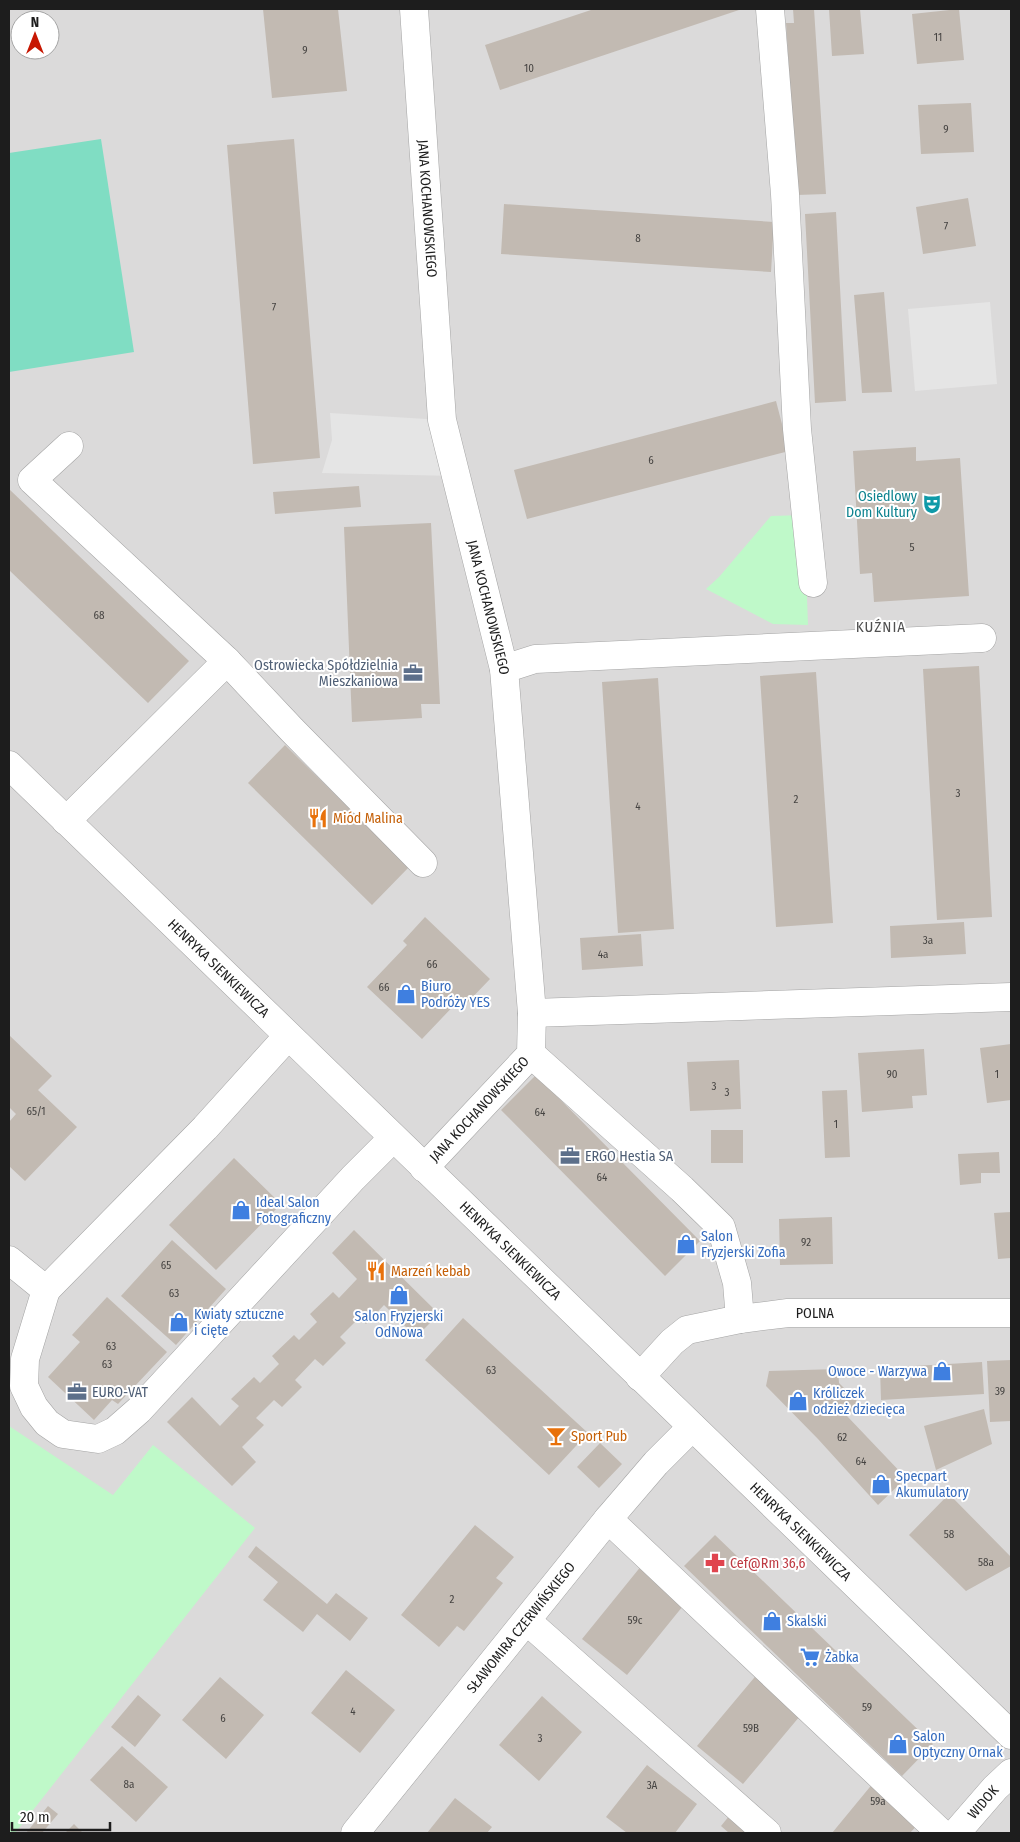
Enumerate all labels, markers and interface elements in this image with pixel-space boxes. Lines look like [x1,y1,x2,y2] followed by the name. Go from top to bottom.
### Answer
[10,10,60,60] north arrow
[31,14,39,31] text: N
[934,31,942,44] house number: 11
[302,44,308,57] house number: 9
[524,62,534,75] house number: 10
[943,123,949,136] house number: 9
[414,139,440,278] street label: JANA KOCHANOWSKIEGO
[944,220,949,233] house number: 7
[635,232,641,245] house number: 8
[272,301,277,314] house number: 7
[648,454,654,467] house number: 6
[846,488,918,521] place label: Osiedlowy Dom Kultury
[921,493,943,515] theatre icon: Osiedlowy Dom Kultury
[463,538,512,676] street label: JANA KOCHANOWSKIEGO
[909,541,915,554] house number: 5
[94,609,105,622] house number: 68
[856,618,906,636] district label: KUŹNIA
[254,657,398,690] place label: Ostrowiecka Spółdzielnia Mieszkaniowa
[402,662,424,684] office icon: Ostrowiecka Spółdzielnia Mieszkaniowa
[956,787,961,800] house number: 3
[794,793,799,806] house number: 2
[635,800,641,813] house number: 4
[307,807,329,829] restaurant icon: Miód Malina
[333,810,403,827] place label: Miód Malina
[164,916,273,1022] street label: HENRYKA SIENKIEWICZA
[923,934,933,947] house number: 3a
[598,948,608,961] house number: 4a
[427,958,438,971] house number: 66
[421,978,490,1011] place label: Biuro Podróży YES
[379,981,390,994] house number: 66
[395,983,417,1005] shop icon: Biuro Podróży YES
[426,1053,533,1166] street label: JANA KOCHANOWSKIEGO
[886,1068,898,1081] house number: 90
[995,1068,999,1081] house number: 1
[712,1080,717,1093] house number: 3
[725,1086,730,1099] house number: 3
[26,1105,46,1118] house number: 65/1
[535,1106,546,1119] house number: 64
[834,1118,838,1131] house number: 1
[559,1145,581,1167] office icon: ERGO Hestia SA
[585,1148,674,1165] place label: ERGO Hestia SA
[597,1171,608,1184] house number: 64
[256,1194,332,1227] place label: Ideal Salon Fotograficzny
[456,1198,565,1304] street label: HENRYKA SIENKIEWICZA
[230,1199,252,1221] shop icon: Ideal Salon Fotograficzny
[701,1228,786,1261] place label: Salon Fryzjerski Zofia
[675,1233,697,1255] shop icon: Salon Fryzjerski Zofia
[801,1236,811,1249] house number: 92
[161,1259,171,1272] house number: 65
[365,1260,387,1282] restaurant icon: Marzeń kebab
[391,1263,471,1280] place label: Marzeń kebab
[388,1284,410,1306] shop icon: Salon Fryzjerski OdNowa
[169,1287,179,1300] house number: 63
[796,1305,835,1322] street label: POLNA
[194,1306,284,1339] place label: Kwiaty sztuczne i cięte
[355,1308,443,1341] place label: Salon Fryzjerski OdNowa
[168,1311,190,1333] shop icon: Kwiaty sztuczne i cięte
[106,1340,116,1353] house number: 63
[102,1358,112,1371] house number: 63
[931,1360,953,1382] shop icon: Owoce - Warzywa
[828,1363,927,1380] place label: Owoce - Warzywa
[486,1364,496,1377] house number: 63
[66,1381,88,1403] office icon: EURO-VAT
[92,1384,149,1401] place label: EURO-VAT
[813,1385,905,1418] place label: Króliczek odzież dziecięca
[995,1385,1005,1398] house number: 39
[787,1390,809,1412] shop icon: Króliczek odzież dziecięca
[545,1425,567,1447] bar icon: Sport Pub
[571,1428,627,1445] place label: Sport Pub
[837,1431,847,1444] house number: 62
[856,1455,867,1468] house number: 64
[896,1468,969,1501] place label: Specpart Akumulatory
[870,1473,892,1495] shop icon: Specpart Akumulatory
[746,1479,855,1585] street label: HENRYKA SIENKIEWICZA
[944,1528,955,1541] house number: 58
[704,1552,726,1574] pharmacy icon: Cef@Rm 36,6
[730,1555,805,1572] place label: Cef@Rm 36,6
[978,1556,994,1569] house number: 58a
[463,1558,579,1697] street label: SŁAWOMIRA CZERWIŃSKIEGO
[450,1593,455,1606] house number: 2
[761,1610,783,1632] shop icon: Skalski
[787,1613,827,1630] place label: Skalski
[628,1614,643,1627] house number: 59c
[799,1646,821,1668] supermarket icon: Żabka
[825,1649,859,1666] place label: Żabka
[862,1701,872,1714] house number: 59
[350,1705,356,1718] house number: 4
[220,1712,226,1725] house number: 6
[743,1722,759,1735] house number: 59B
[913,1728,1003,1761] place label: Salon Optyczny Ornak
[538,1732,543,1745] house number: 3
[887,1733,909,1755] shop icon: Salon Optyczny Ornak
[124,1778,134,1791] house number: 8a
[647,1779,658,1792] house number: 3A
[964,1782,1003,1822] street label: WIDOK
[870,1795,886,1808] house number: 59a
[12,1800,110,1832] scale bar
[20,1808,50,1826] text: 20 m

